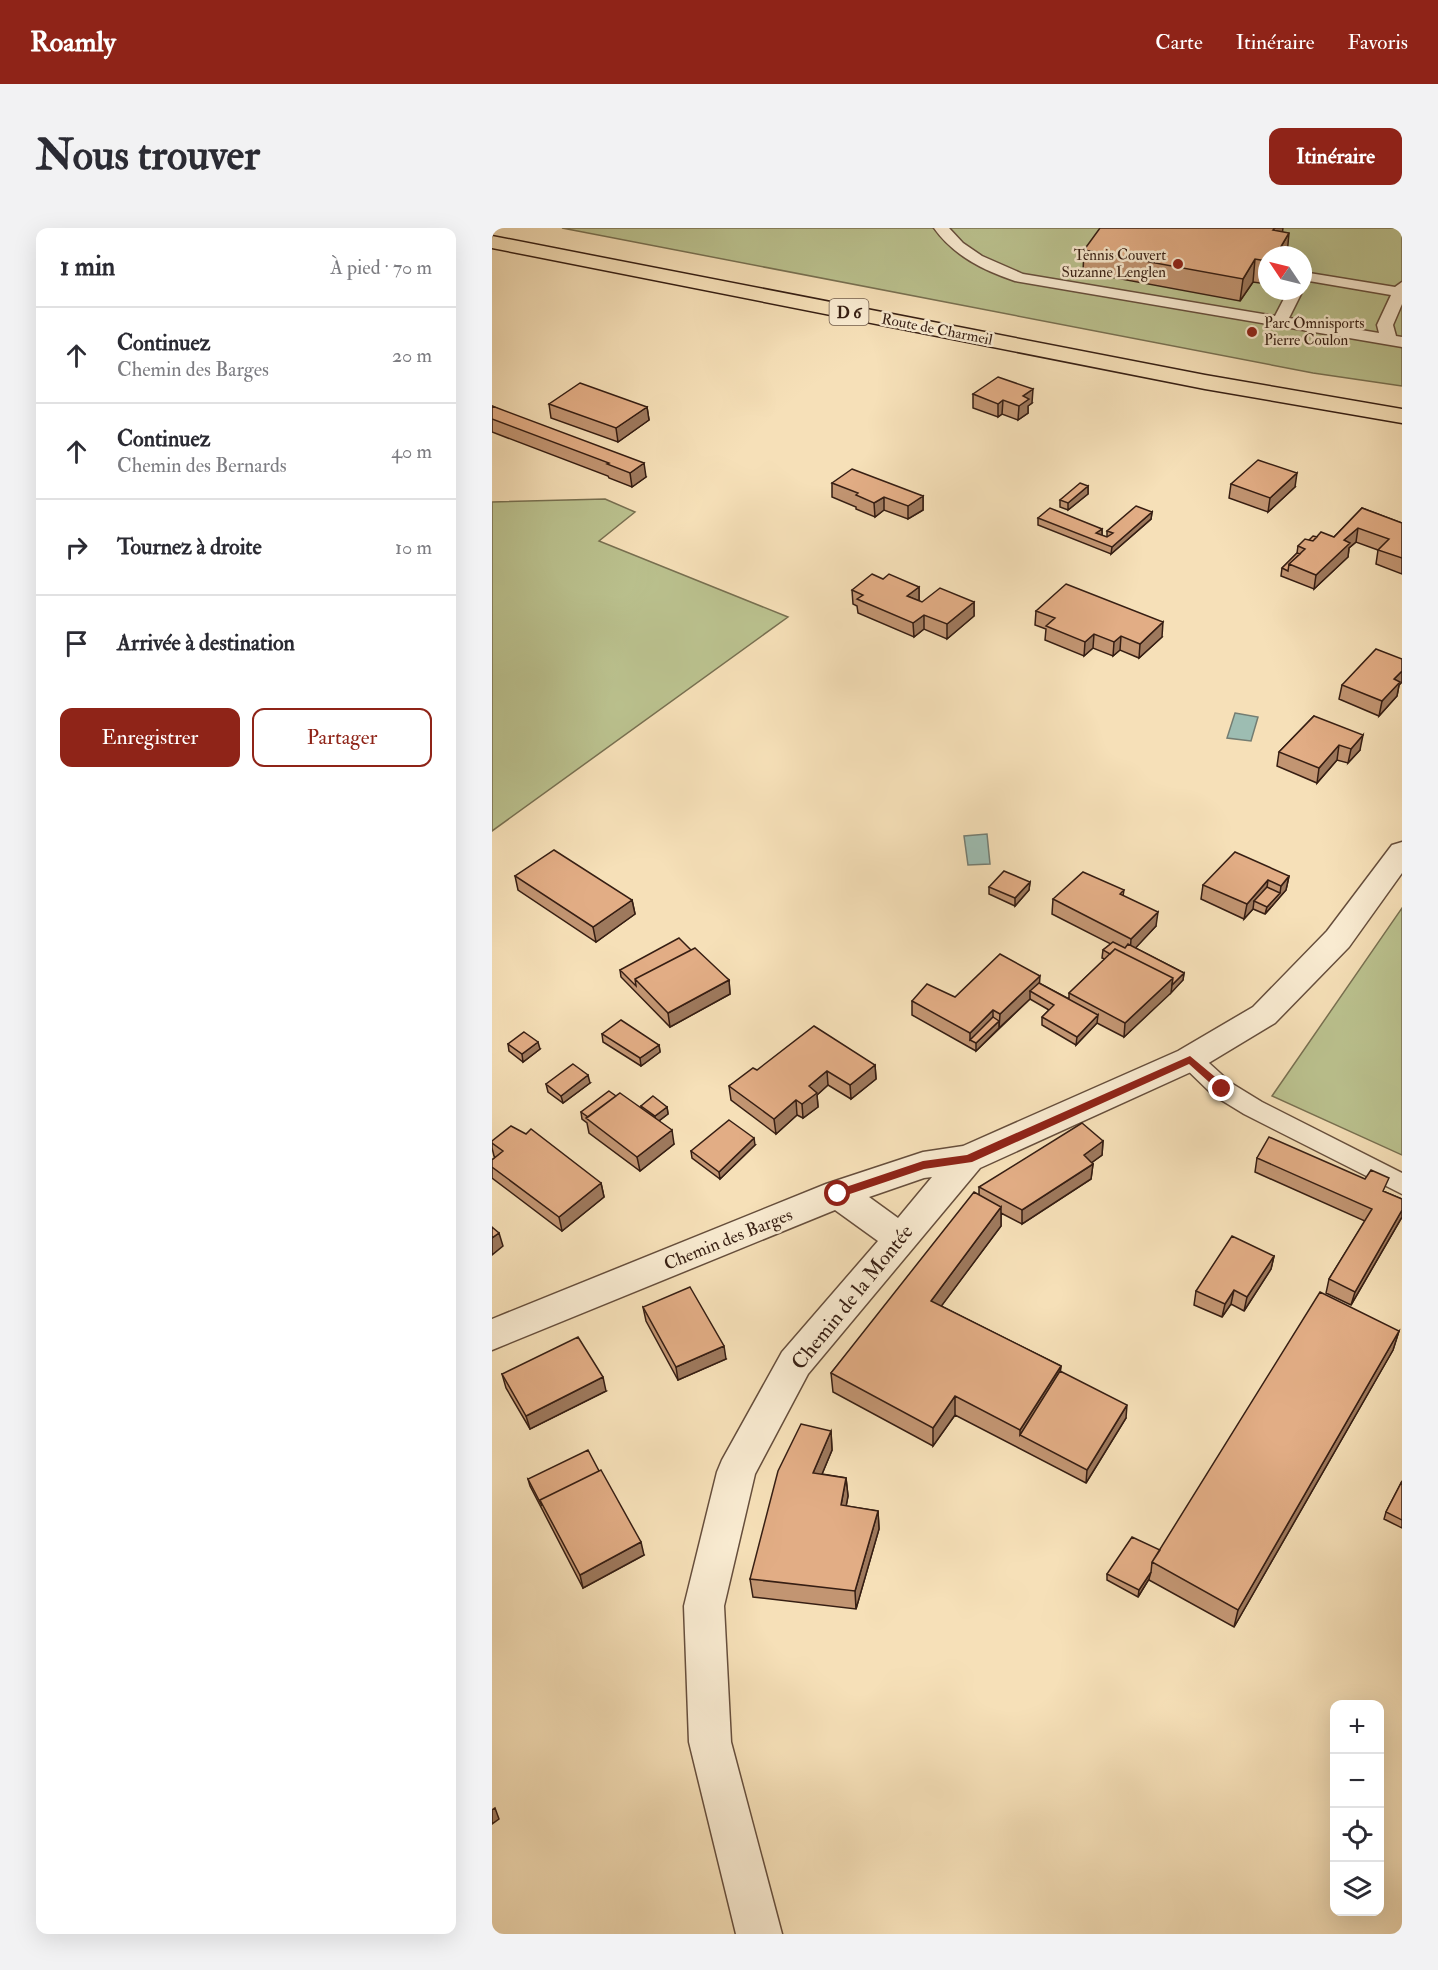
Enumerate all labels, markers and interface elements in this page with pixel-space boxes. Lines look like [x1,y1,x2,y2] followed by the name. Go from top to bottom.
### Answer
[30,25,116,60] text: Roamly
[1155,29,1203,56] text: Carte
[1236,29,1314,56] text: Itinéraire
[1347,29,1408,56] text: Favoris
[1269,128,1402,185] button: Itinéraire
[36,130,260,182] text: Nous trouver
[1062,246,1166,282] place label: Tennis Couvert Suzanne Lenglen
[1258,246,1312,300] north arrow
[60,251,115,283] text: 1 min
[330,255,432,280] text: À pied · 70 m
[1171,257,1185,271] marker: Tennis Couvert Suzanne Lenglen
[830,299,868,325] road number: D 6
[880,309,994,350] street label: Route de Charmeil
[1264,314,1364,350] place label: Parc Omnisports Pierre Coulon
[1245,325,1259,339] marker: Parc Omnisports Pierre Coulon
[117,329,210,357] text: Continuez
[60,339,93,372] icon: ahead
[392,343,432,368] text: 20 m
[117,357,269,382] text: Chemin des Barges
[117,425,210,453] text: Continuez
[60,435,93,468] icon: ahead
[391,439,432,464] text: 40 m
[117,453,287,478] text: Chemin des Bernards
[60,531,93,564] icon: right
[117,533,262,561] text: Tournez à droite
[395,535,432,560] text: 10 m
[60,627,93,660] icon: arrive
[117,629,295,657] text: Arrivée à destination
[60,708,240,767] button: Enregistrer
[252,708,432,767] button: Partager
[1208,1075,1234,1101] route end
[824,1180,850,1206] route start
[661,1203,796,1276] street label: Chemin des Barges
[785,1219,919,1376] street label: Chemin de la Montée
[1330,1700,1384,1916] map controls
[1330,1700,1384,1754] button: +
[1330,1754,1384,1808] button: −
[1330,1808,1384,1862] button: locate
[1330,1862,1384,1916] button: layers

